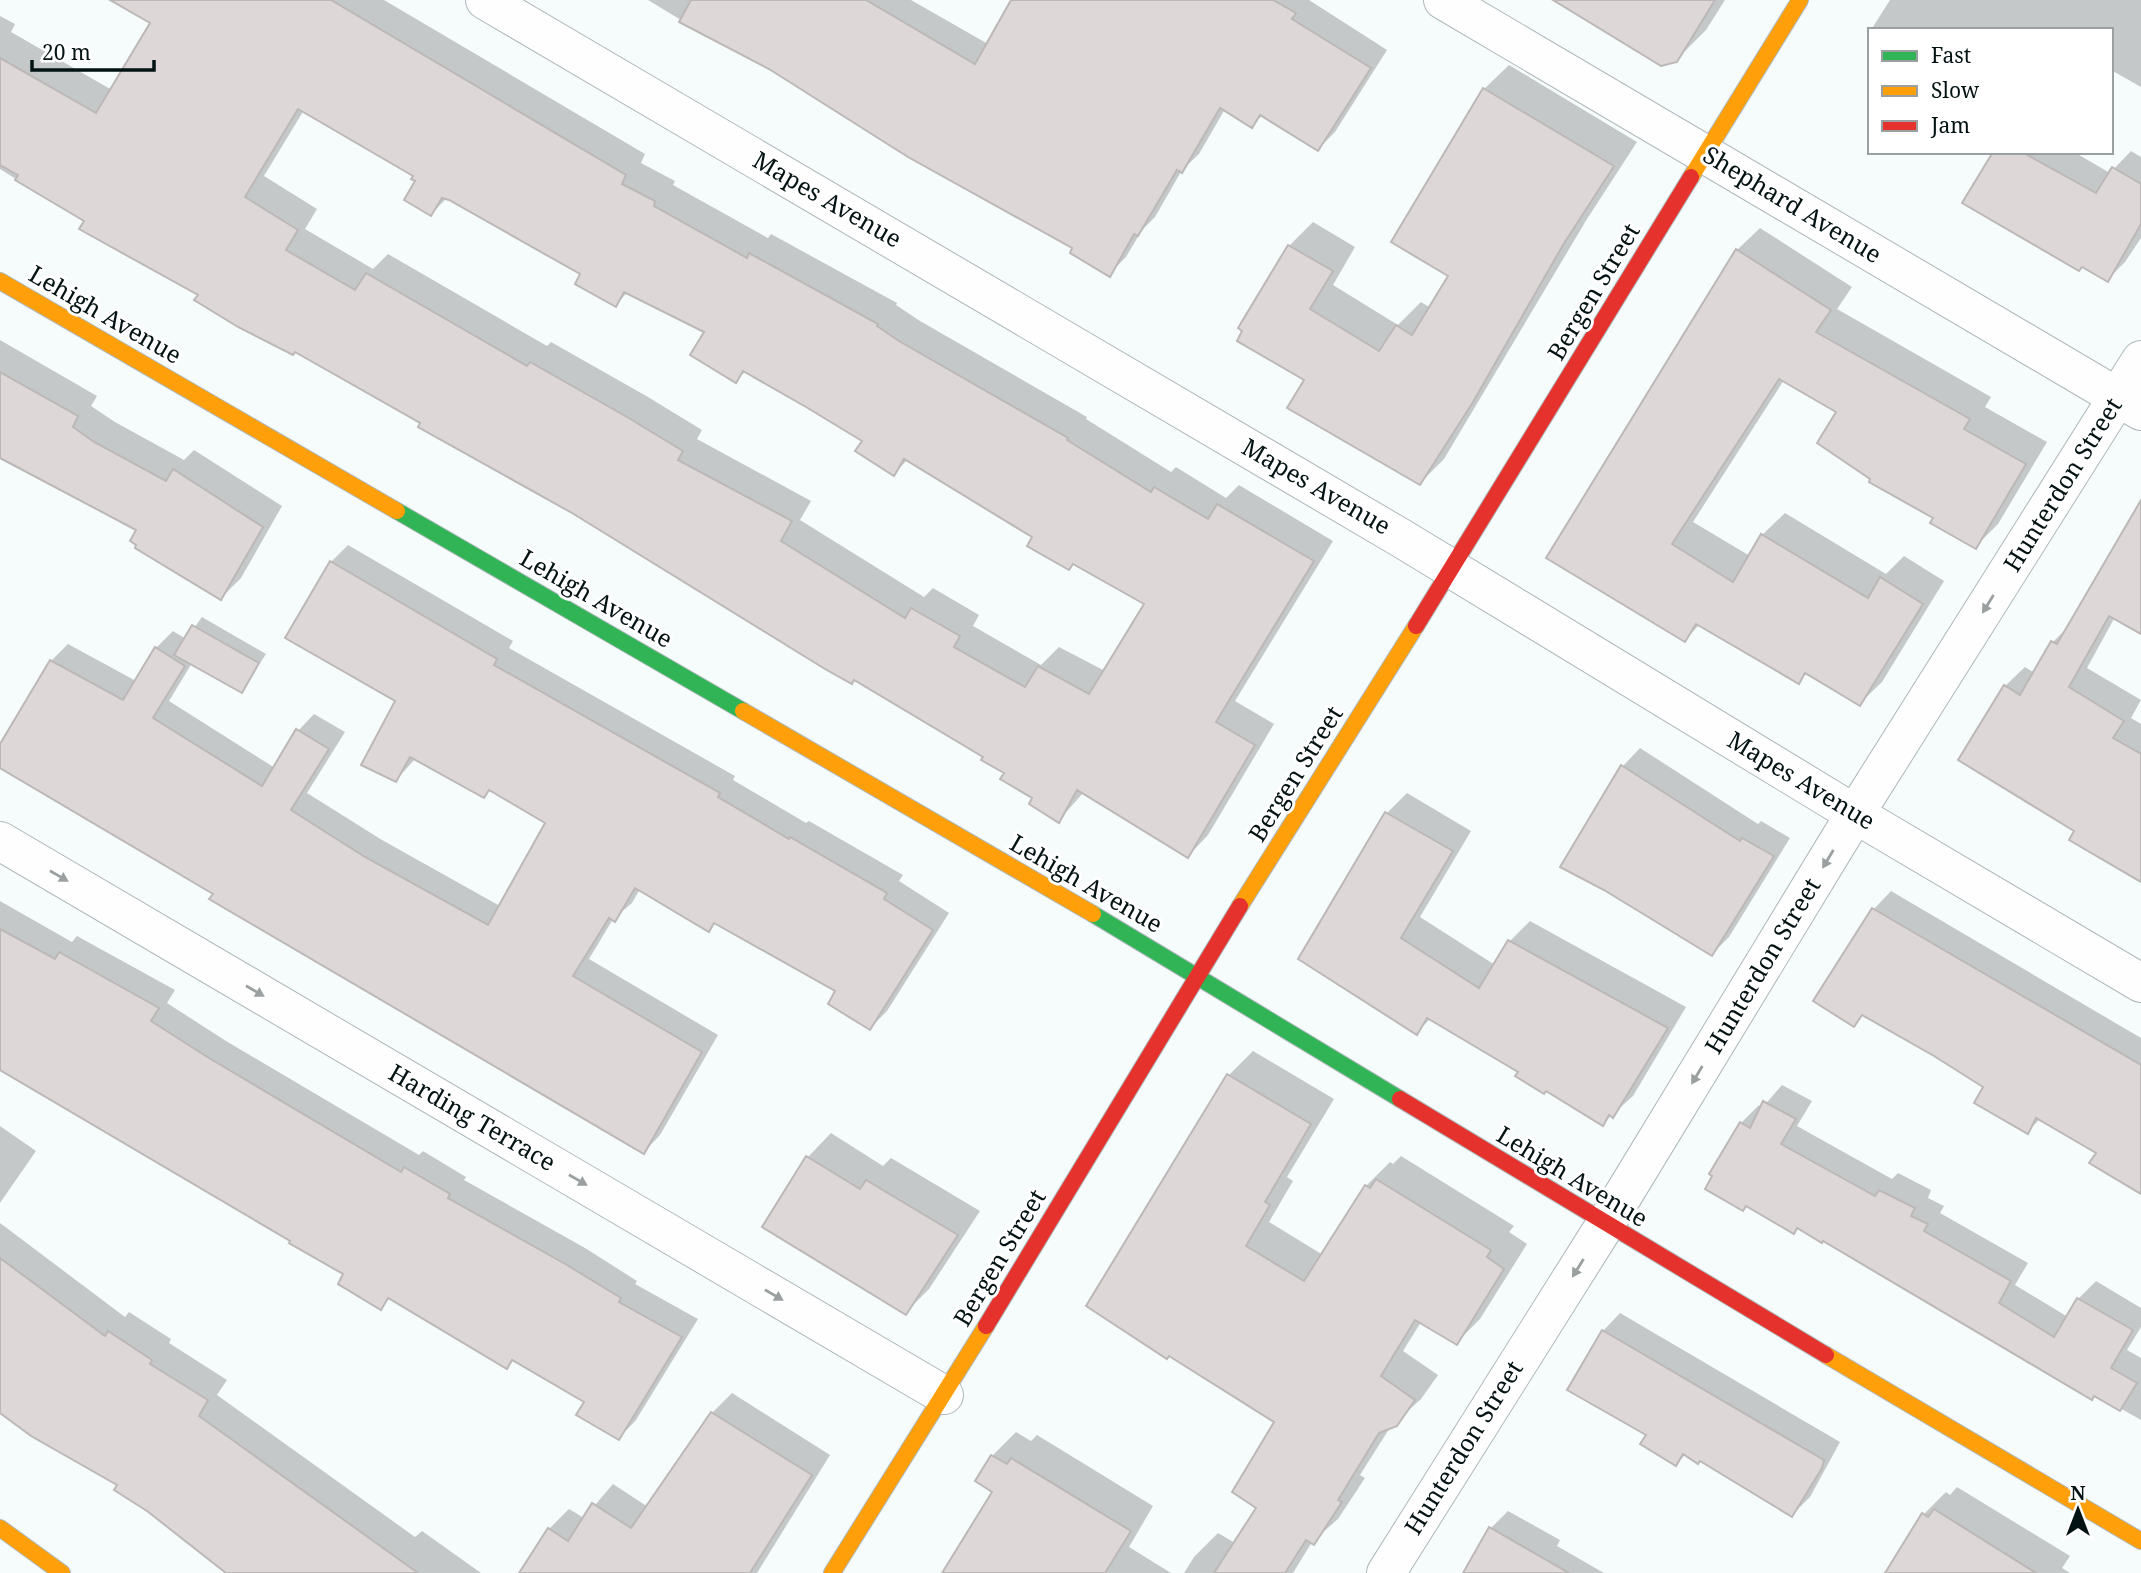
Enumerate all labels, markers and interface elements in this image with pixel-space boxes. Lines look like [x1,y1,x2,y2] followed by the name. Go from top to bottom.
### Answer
[32,28,154,72] scale bar
[1868,28,2113,154] legend
[42,38,91,66] text: 20 m
[1931,41,1971,69] text: Fast
[1931,76,1980,104] text: Slow
[1930,111,1970,139] text: Jam
[1697,137,1888,270] street label: Shephard Avenue
[747,143,908,255] street label: Mapes Avenue
[1539,217,1647,366] street label: Bergen Street
[24,257,188,371] street label: Lehigh Avenue
[1995,391,2129,578] street label: Hunterdon Street
[1236,430,1397,542] street label: Mapes Avenue
[515,541,679,655] street label: Lehigh Avenue
[1981,595,1994,614] one-way arrow
[1240,699,1350,847] street label: Bergen Street
[1722,723,1882,837] street label: Mapes Avenue
[1005,826,1169,940] street label: Lehigh Avenue
[1821,850,1834,869] one-way arrow
[49,869,68,882] one-way arrow
[1696,871,1827,1059] street label: Hunterdon Street
[246,984,265,997] one-way arrow
[383,1056,562,1178] street label: Harding Terrace
[1690,1065,1703,1084] one-way arrow
[1491,1118,1655,1234] street label: Lehigh Avenue
[569,1174,588,1186] one-way arrow
[945,1183,1053,1332] street label: Bergen Street
[1571,1259,1584,1278] one-way arrow
[765,1289,784,1301] one-way arrow
[1396,1354,1530,1541] street label: Hunterdon Street
[2043,1475,2113,1545] north arrow
[2071,1480,2086,1506] text: N

